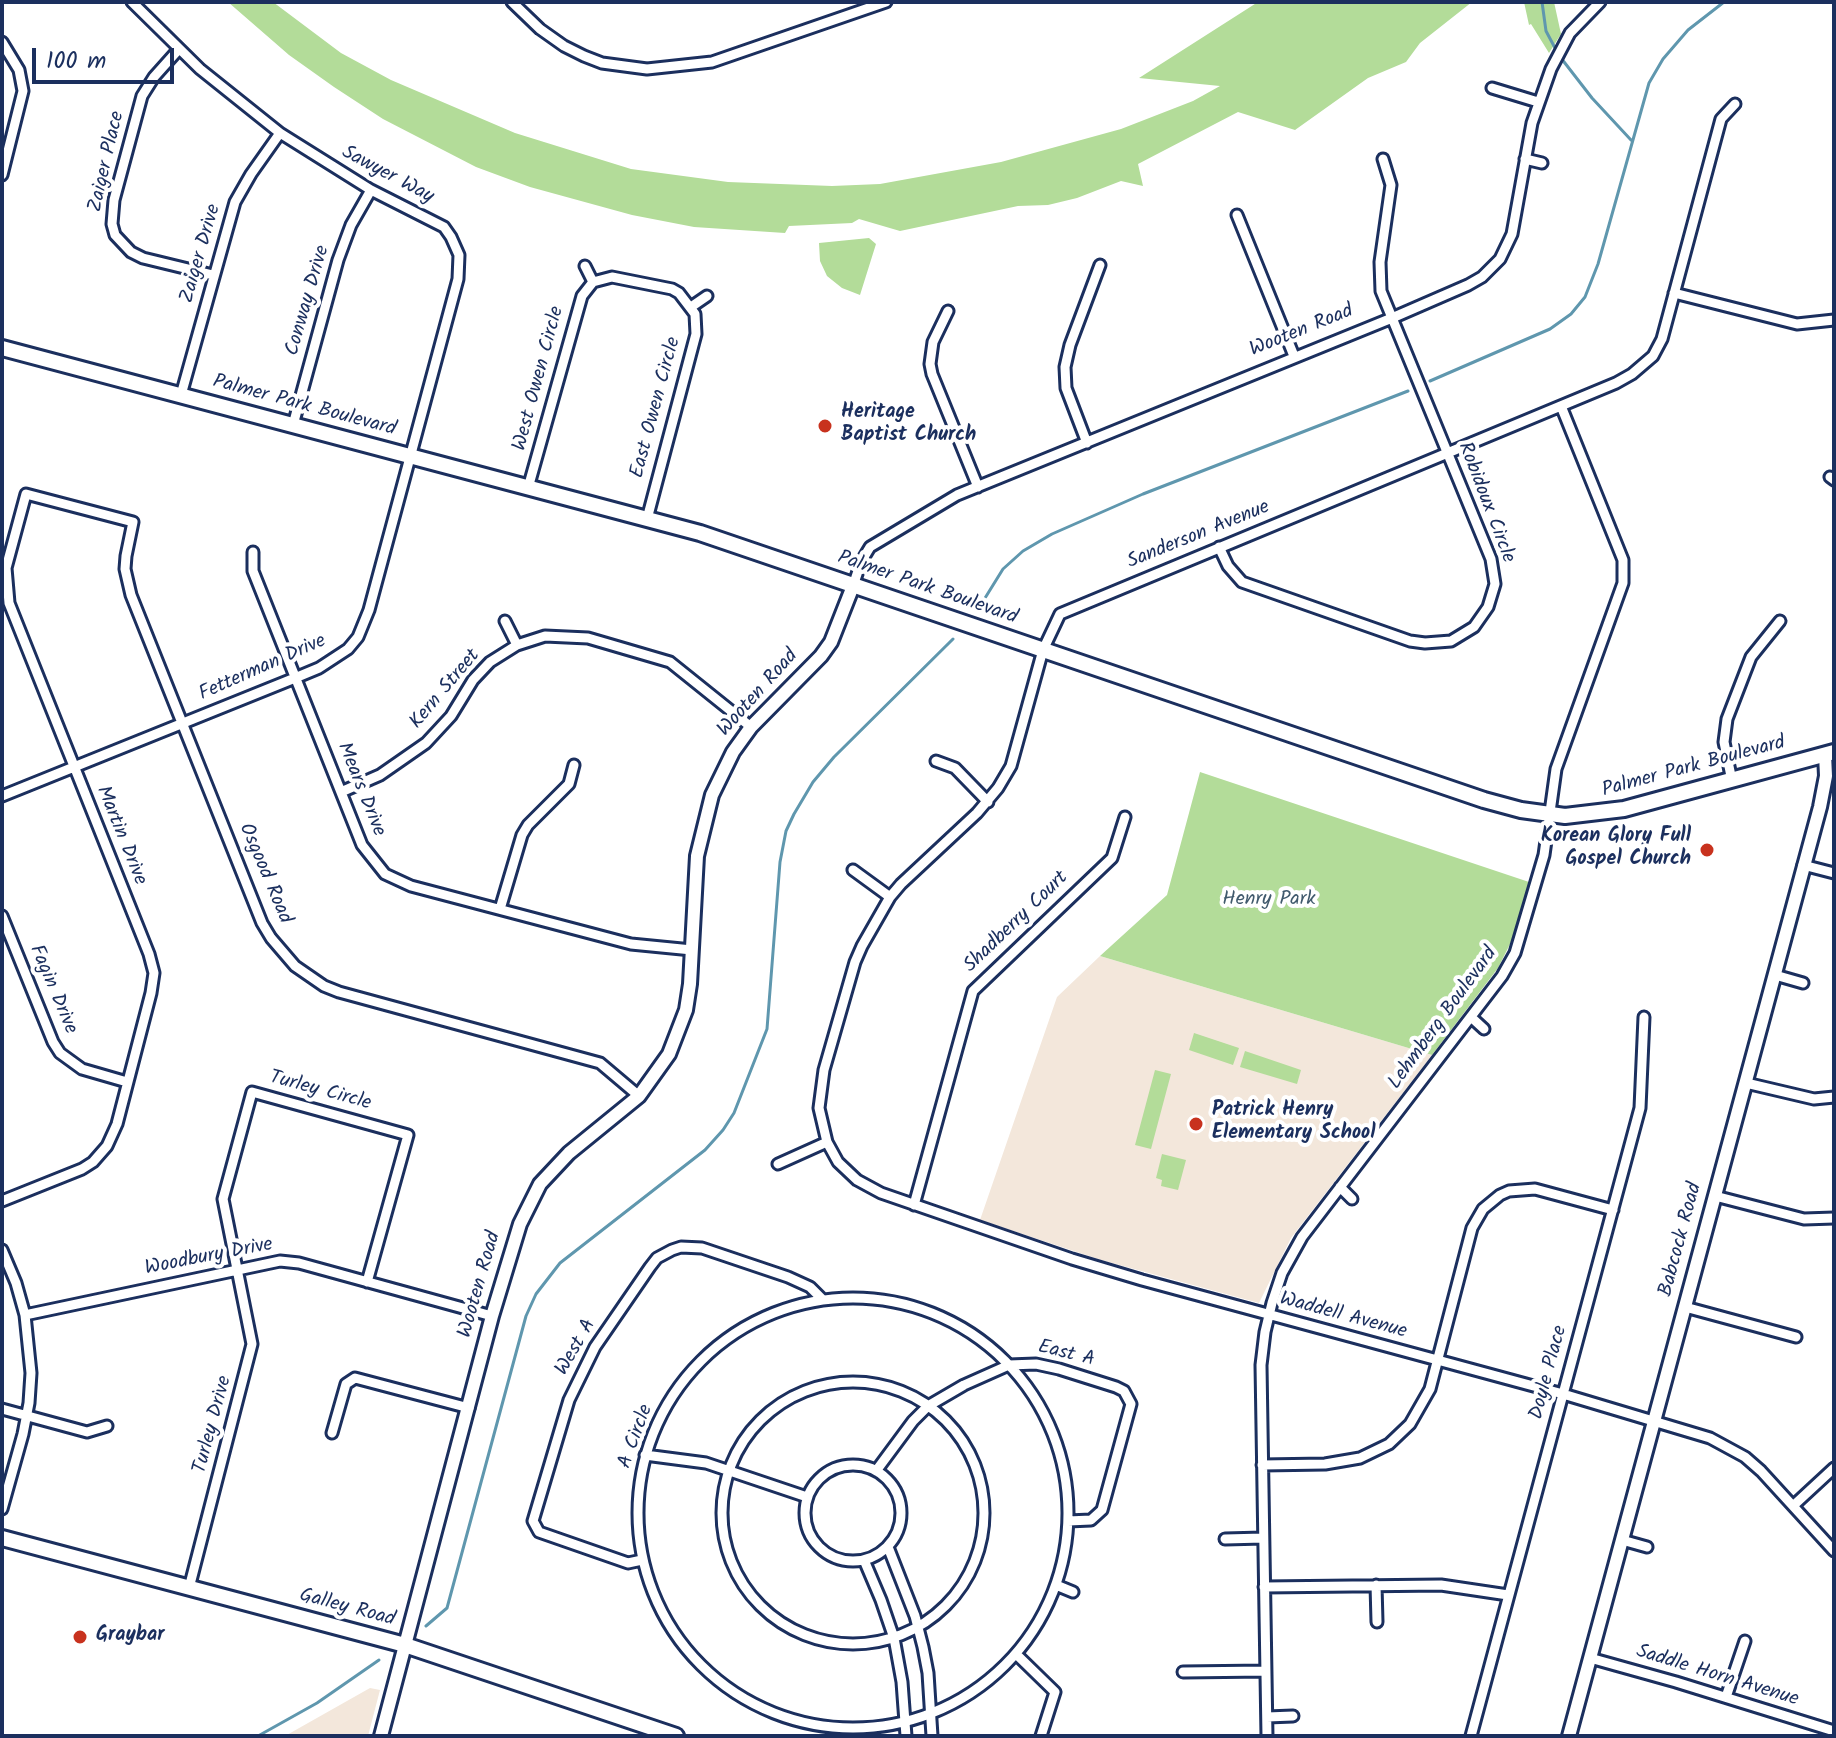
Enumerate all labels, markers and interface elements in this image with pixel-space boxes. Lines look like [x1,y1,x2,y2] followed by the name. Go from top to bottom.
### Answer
[36,32,178,82] scale bar
[46,42,106,81] text: 100 m
[85,109,131,215] street label: Zaiger Place
[337,142,437,210] street label: Sawyer Way
[176,202,228,306] street label: Zaiger Drive
[282,243,336,359] street label: Conway Drive
[1247,300,1357,364] street label: Wooten Road
[509,304,571,454] street label: West Owen Circle
[627,335,687,481] street label: East Owen Circle
[210,371,398,443] street label: Palmer Park Boulevard
[841,402,976,449] place label: Heritage Baptist Church
[816,417,834,435] marker: Heritage Baptist Church
[1451,439,1519,567] street label: Robidoux Circle
[1124,497,1274,575] street label: Sanderson Avenue
[834,547,1020,631] street label: Palmer Park Boulevard
[196,630,330,708] street label: Fetterman Drive
[406,645,486,735] street label: Kern Street
[714,645,804,743] street label: Wooten Road
[1600,732,1788,804] street label: Palmer Park Boulevard
[330,740,390,840] street label: Mears Drive
[89,783,151,889] street label: Martin Drive
[232,820,296,928] street label: Osgood Road
[1541,826,1691,873] place label: Korean Glory Full Gospel Church
[1698,841,1716,859] marker: Korean Glory Full Gospel Church
[960,867,1074,979] street label: Shadberry Court
[1222,889,1316,913] park label: Henry Park
[22,942,82,1038] street label: Fagin Drive
[1384,943,1504,1095] street label: Lehmberg Boulevard
[266,1067,374,1117] street label: Turley Circle
[1212,1100,1376,1147] place label: Patrick Henry Elementary School
[1187,1115,1205,1133] marker: Patrick Henry Elementary School
[1655,1180,1709,1300] street label: Babcock Road
[454,1229,508,1341] street label: Wooten Road
[143,1234,275,1282] street label: Woodbury Drive
[1277,1288,1409,1346] street label: Waddell Avenue
[551,1316,603,1380] street label: West A
[1526,1323,1574,1423] street label: Doyle Place
[1035,1336,1097,1374] street label: East A
[189,1374,239,1476] street label: Turley Drive
[614,1402,660,1472] street label: A Circle
[297,1585,397,1633] street label: Galley Road
[96,1625,165,1649] place label: Graybar
[71,1628,89,1646] marker: Graybar
[1633,1641,1801,1713] street label: Saddle Horn Avenue

